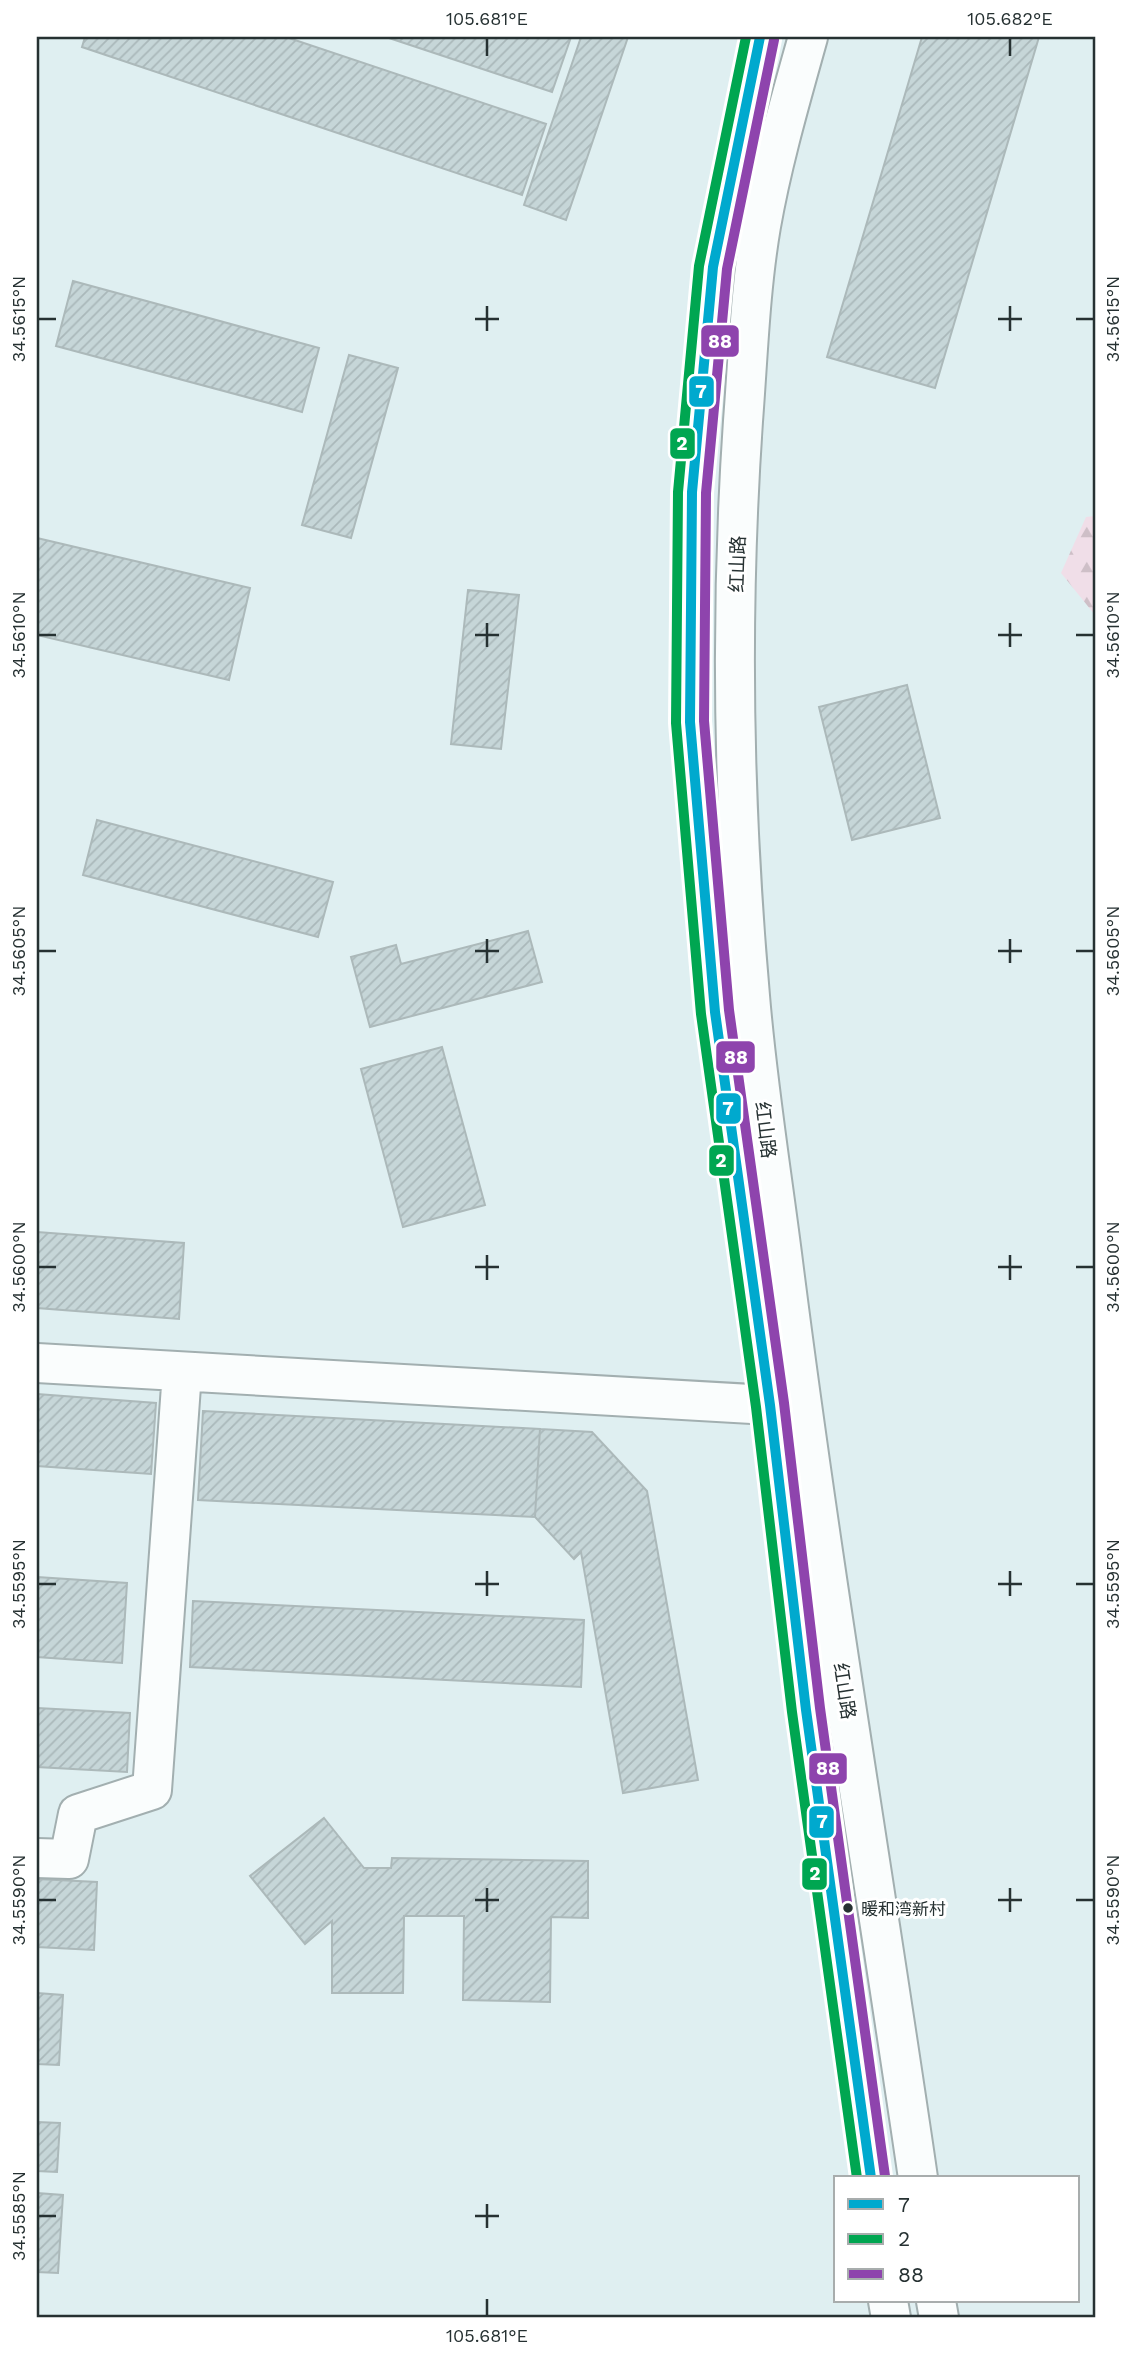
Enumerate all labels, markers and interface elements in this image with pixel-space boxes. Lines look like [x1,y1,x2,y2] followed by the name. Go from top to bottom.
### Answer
[446,8,528,29] text: 105.681°E
[967,8,1053,29] text: 105.682°E
[8,276,29,362] text: 34.5615°N
[1102,276,1123,362] text: 34.5615°N
[700,324,740,358] line badge: 88
[708,330,732,353] text: 88
[688,375,715,408] line badge: 7
[695,380,707,403] text: 7
[669,427,696,460] line badge: 2
[676,432,688,455] text: 2
[725,535,750,593] street label: 红山路
[8,591,29,679] text: 34.5610°N
[1102,591,1123,679] text: 34.5610°N
[8,906,29,996] text: 34.5605°N
[1102,906,1123,996] text: 34.5605°N
[715,1040,756,1074] line badge: 88
[724,1046,748,1069] text: 88
[715,1092,742,1125] line badge: 7
[722,1097,734,1120] text: 7
[751,1100,780,1160] street label: 红山路
[708,1144,735,1177] line badge: 2
[715,1149,727,1172] text: 2
[8,1221,29,1313] text: 34.5600°N
[1102,1221,1123,1313] text: 34.5600°N
[8,1539,29,1629] text: 34.5595°N
[1102,1539,1123,1629] text: 34.5595°N
[829,1661,860,1721] street label: 红山路
[808,1752,848,1785] line badge: 88
[816,1757,840,1780] text: 88
[808,1805,835,1839] line badge: 7
[816,1810,828,1833] text: 7
[8,1855,29,1945] text: 34.5590°N
[1102,1855,1123,1945] text: 34.5590°N
[801,1857,828,1891] line badge: 2
[809,1862,821,1885] text: 2
[861,1899,946,1919] place label: 暖和湾新村
[841,1901,855,1915] marker: 暖和湾新村
[8,2171,29,2261] text: 34.5585°N
[834,2176,1080,2302] legend
[898,2192,910,2217] text: 7
[898,2226,910,2251] text: 2
[898,2262,924,2287] text: 88
[446,2325,528,2346] text: 105.681°E

